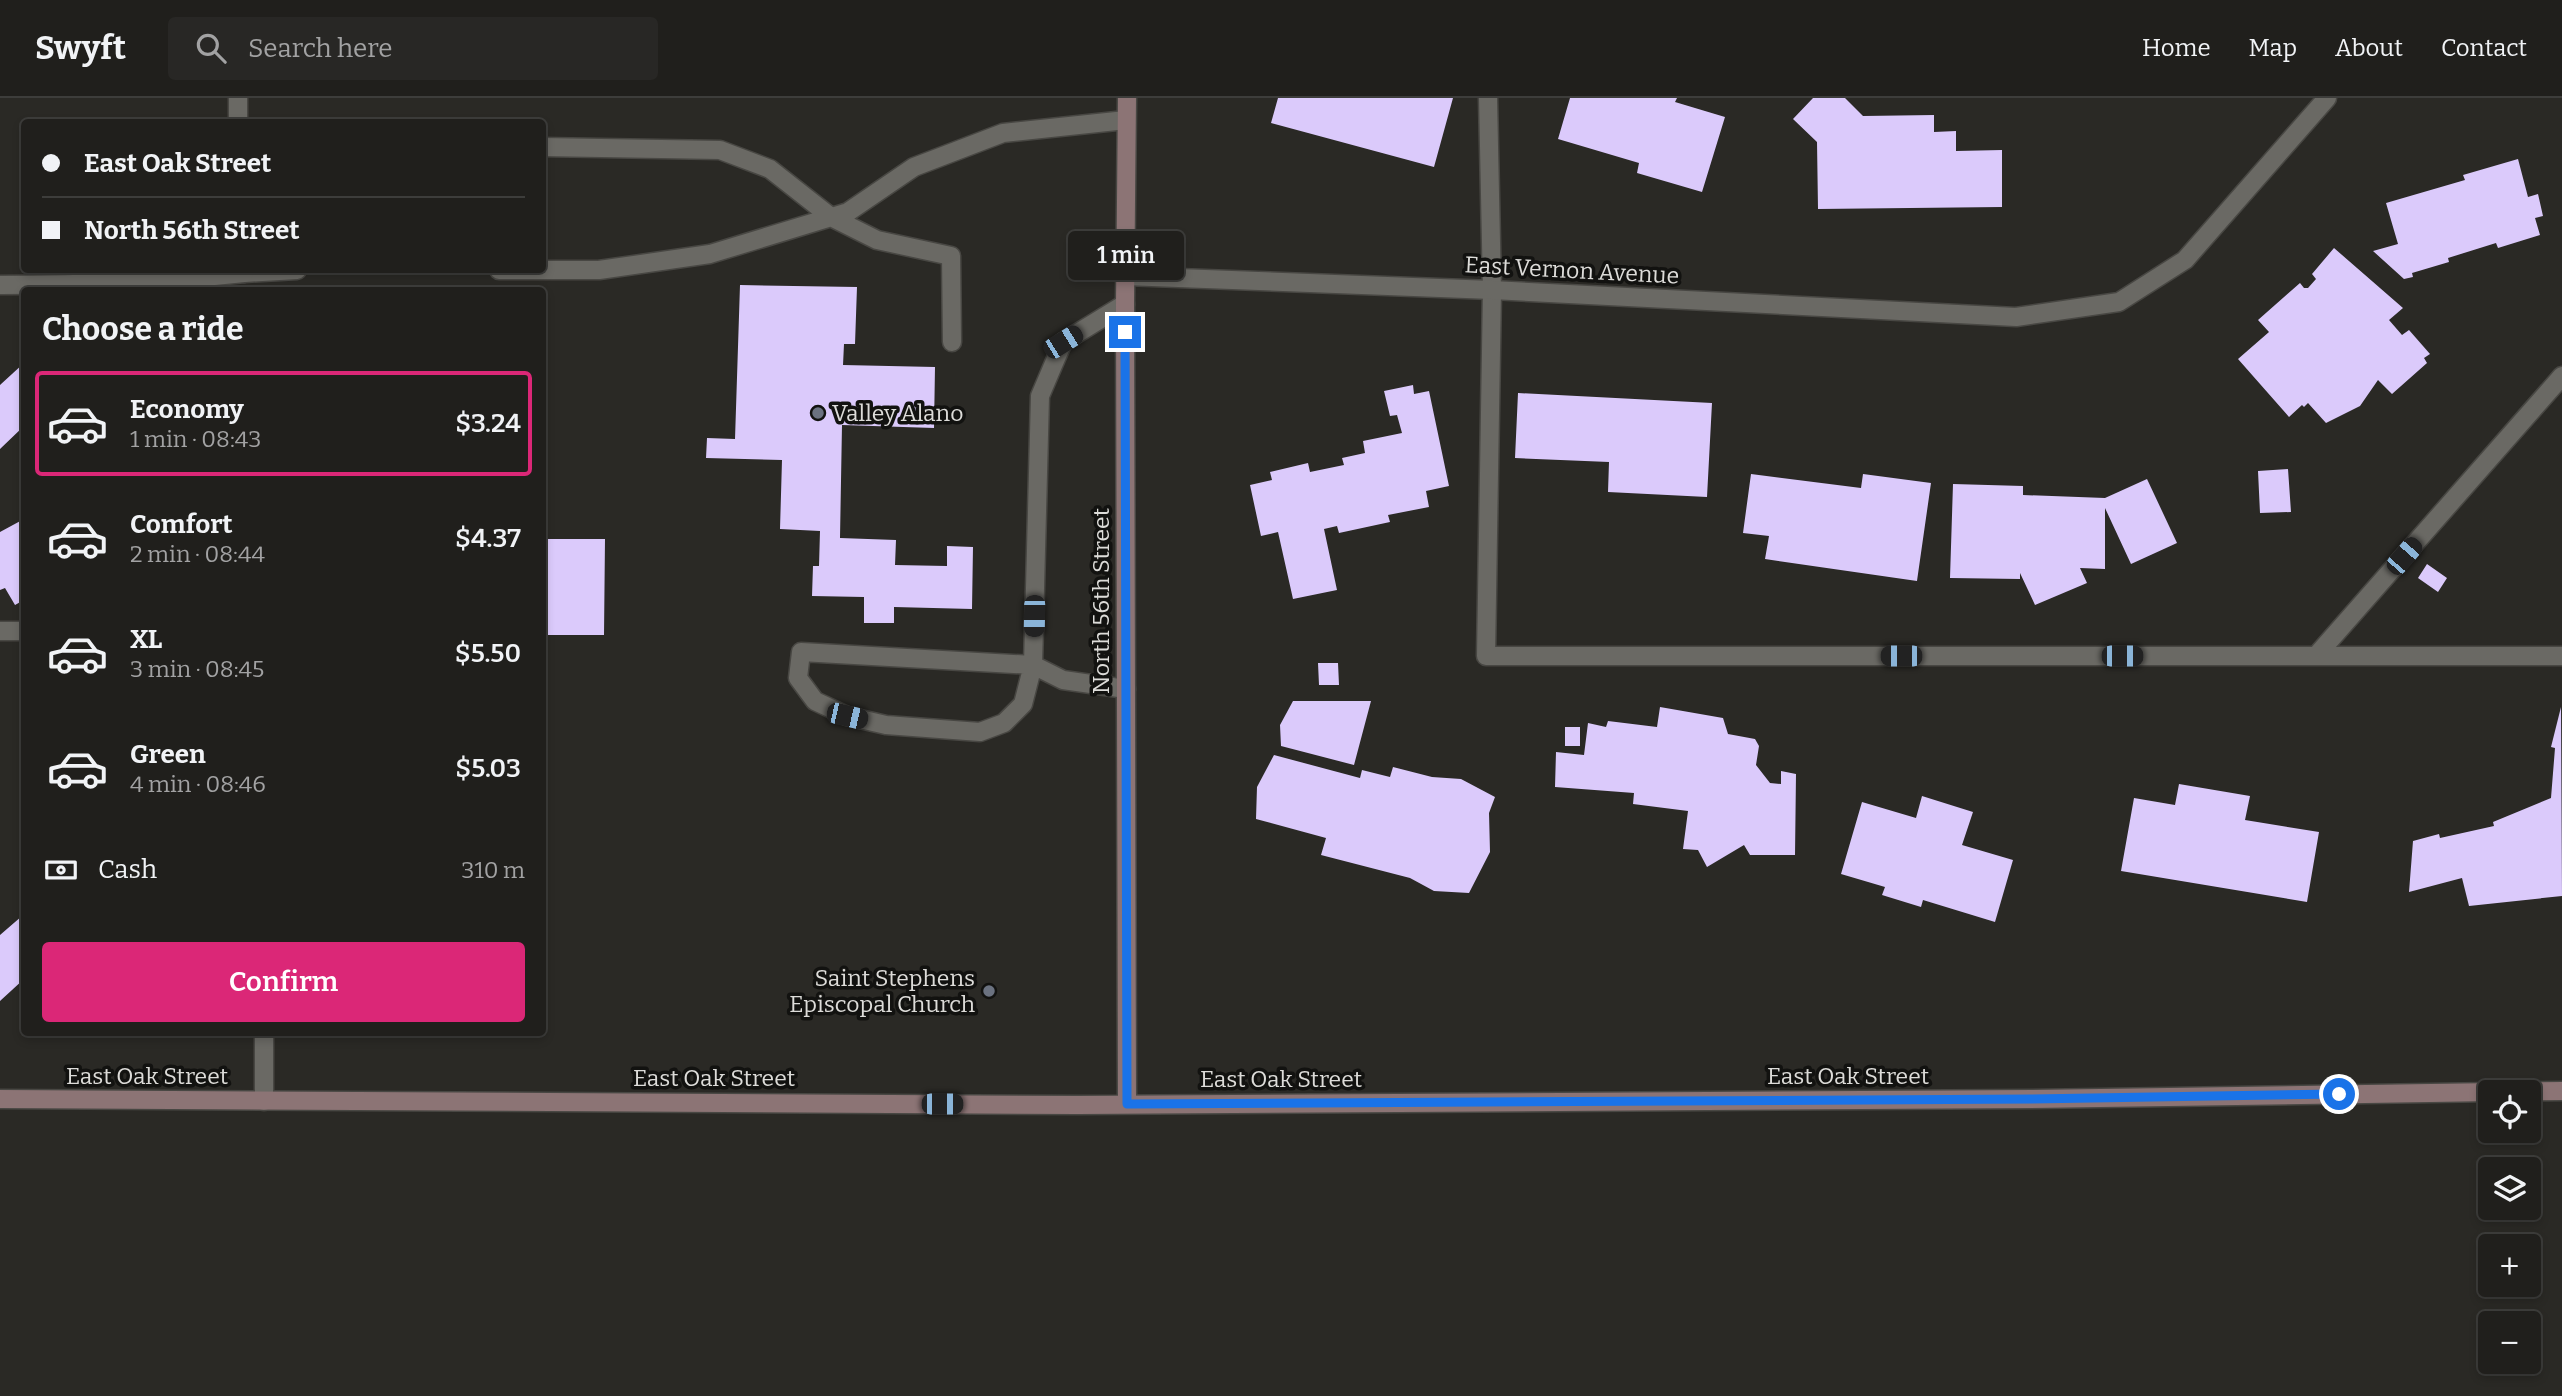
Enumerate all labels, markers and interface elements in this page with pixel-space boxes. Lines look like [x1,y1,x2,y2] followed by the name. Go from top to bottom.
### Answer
[168,17,658,80] search box
[35,28,126,68] text: Swyft
[192,29,230,67] icon: search
[248,33,392,64] text: Search here
[2142,34,2211,62] text: Home
[2249,34,2297,62] text: Map
[2335,34,2403,62] text: About
[2441,34,2527,62] text: Contact
[84,148,271,179] text: East Oak Street
[84,215,300,246] text: North 56th Street
[1067,230,1183,280] callout: 1 min
[1097,241,1155,269] text: 1 min
[1464,250,1680,290] street label: East Vernon Avenue
[42,310,243,348] text: Choose a ride
[1109,316,1141,348] route end
[1040,322,1087,362] car
[46,392,109,455] icon: car
[130,394,244,425] text: Economy
[832,399,963,427] place label: Valley Alano
[810,405,826,421] marker: Valley Alano
[455,408,521,439] text: $3.24
[130,425,261,453] text: 1 min · 08:43
[46,507,109,570] icon: car
[1087,508,1115,694] street label: North 56th Street
[130,509,233,540] text: Comfort
[455,523,521,554] text: $4.37
[2383,533,2426,579] car
[130,540,265,568] text: 2 min · 08:44
[1024,595,1045,637] car
[46,622,109,685] icon: car
[130,624,162,655] text: XL
[455,638,521,669] text: $5.50
[1881,646,1923,667] car
[2102,646,2144,667] car
[130,655,264,683] text: 3 min · 08:45
[825,701,870,731] car
[46,737,109,800] icon: car
[130,739,206,770] text: Green
[455,753,521,784] text: $5.03
[130,770,266,798] text: 4 min · 08:46
[42,851,80,889] icon: cash
[98,854,157,885] text: Cash
[461,856,525,884] text: 310 m
[42,942,525,1022] button: Confirm
[789,964,975,1018] place label: Saint Stephens Episcopal Church
[981,983,997,999] marker: Saint Stephens Episcopal Church
[66,1062,228,1090] street label: East Oak Street
[1767,1062,1929,1090] street label: East Oak Street
[633,1064,795,1092] street label: East Oak Street
[1200,1065,1362,1093] street label: East Oak Street
[2323,1078,2355,1110] route start
[2478,1080,2541,1374] map controls
[2478,1080,2541,1143] button: locate
[922,1094,964,1115] car
[2478,1157,2541,1220] button: layers
[2478,1234,2541,1297] button: +
[2478,1311,2541,1374] button: −

